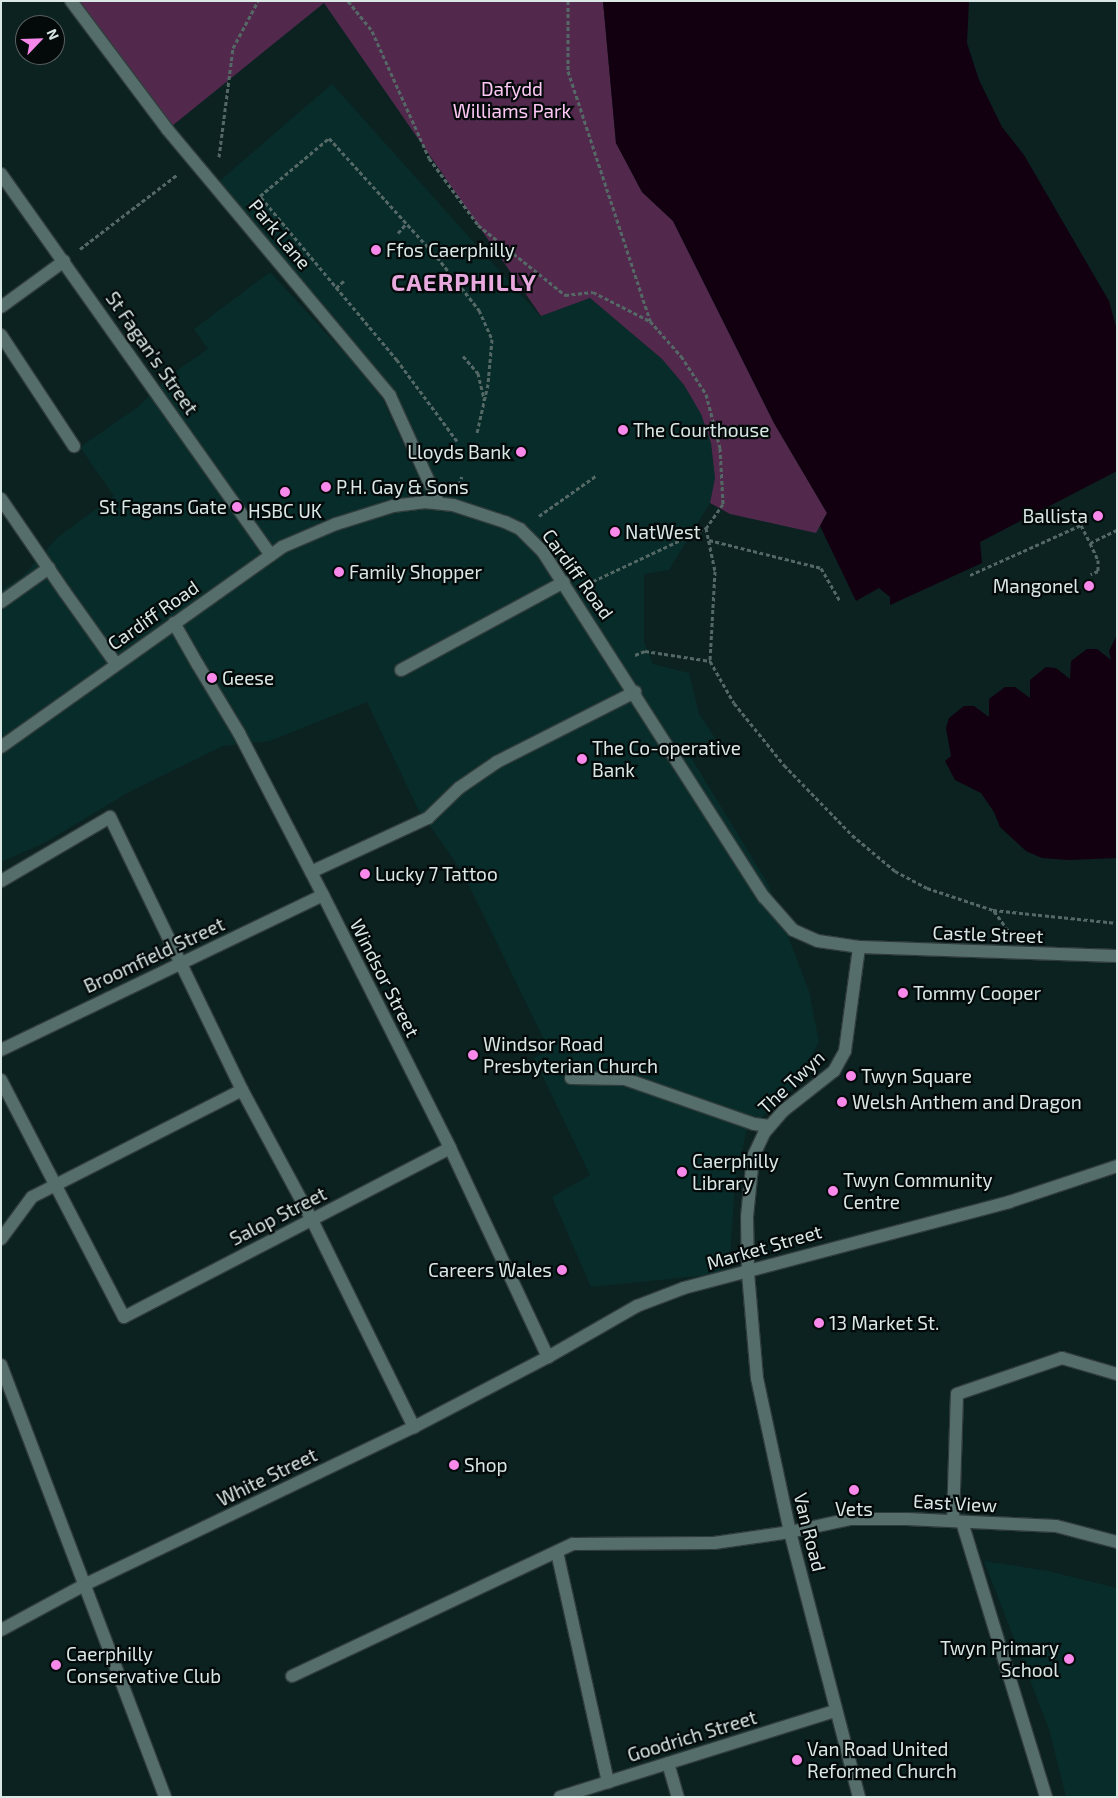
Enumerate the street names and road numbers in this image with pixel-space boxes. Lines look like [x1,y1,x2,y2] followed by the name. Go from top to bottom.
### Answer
[244,194,316,274] street label: Park Lane
[101,287,203,419] street label: St Fagan's Street
[538,525,618,623] street label: Cardiff Road
[103,575,203,655] street label: Cardiff Road
[80,912,228,998] street label: Broomfield Street
[345,915,425,1041] street label: Windsor Street
[932,921,1044,947] street label: Castle Street
[753,1045,829,1119] street label: The Twyn
[226,1182,330,1250] street label: Salop Street
[704,1220,824,1274] street label: Market Street
[213,1443,321,1511] street label: White Street
[912,1489,998,1517] street label: East View
[789,1490,831,1574] street label: Van Road
[625,1705,759,1767] street label: Goodrich Street

